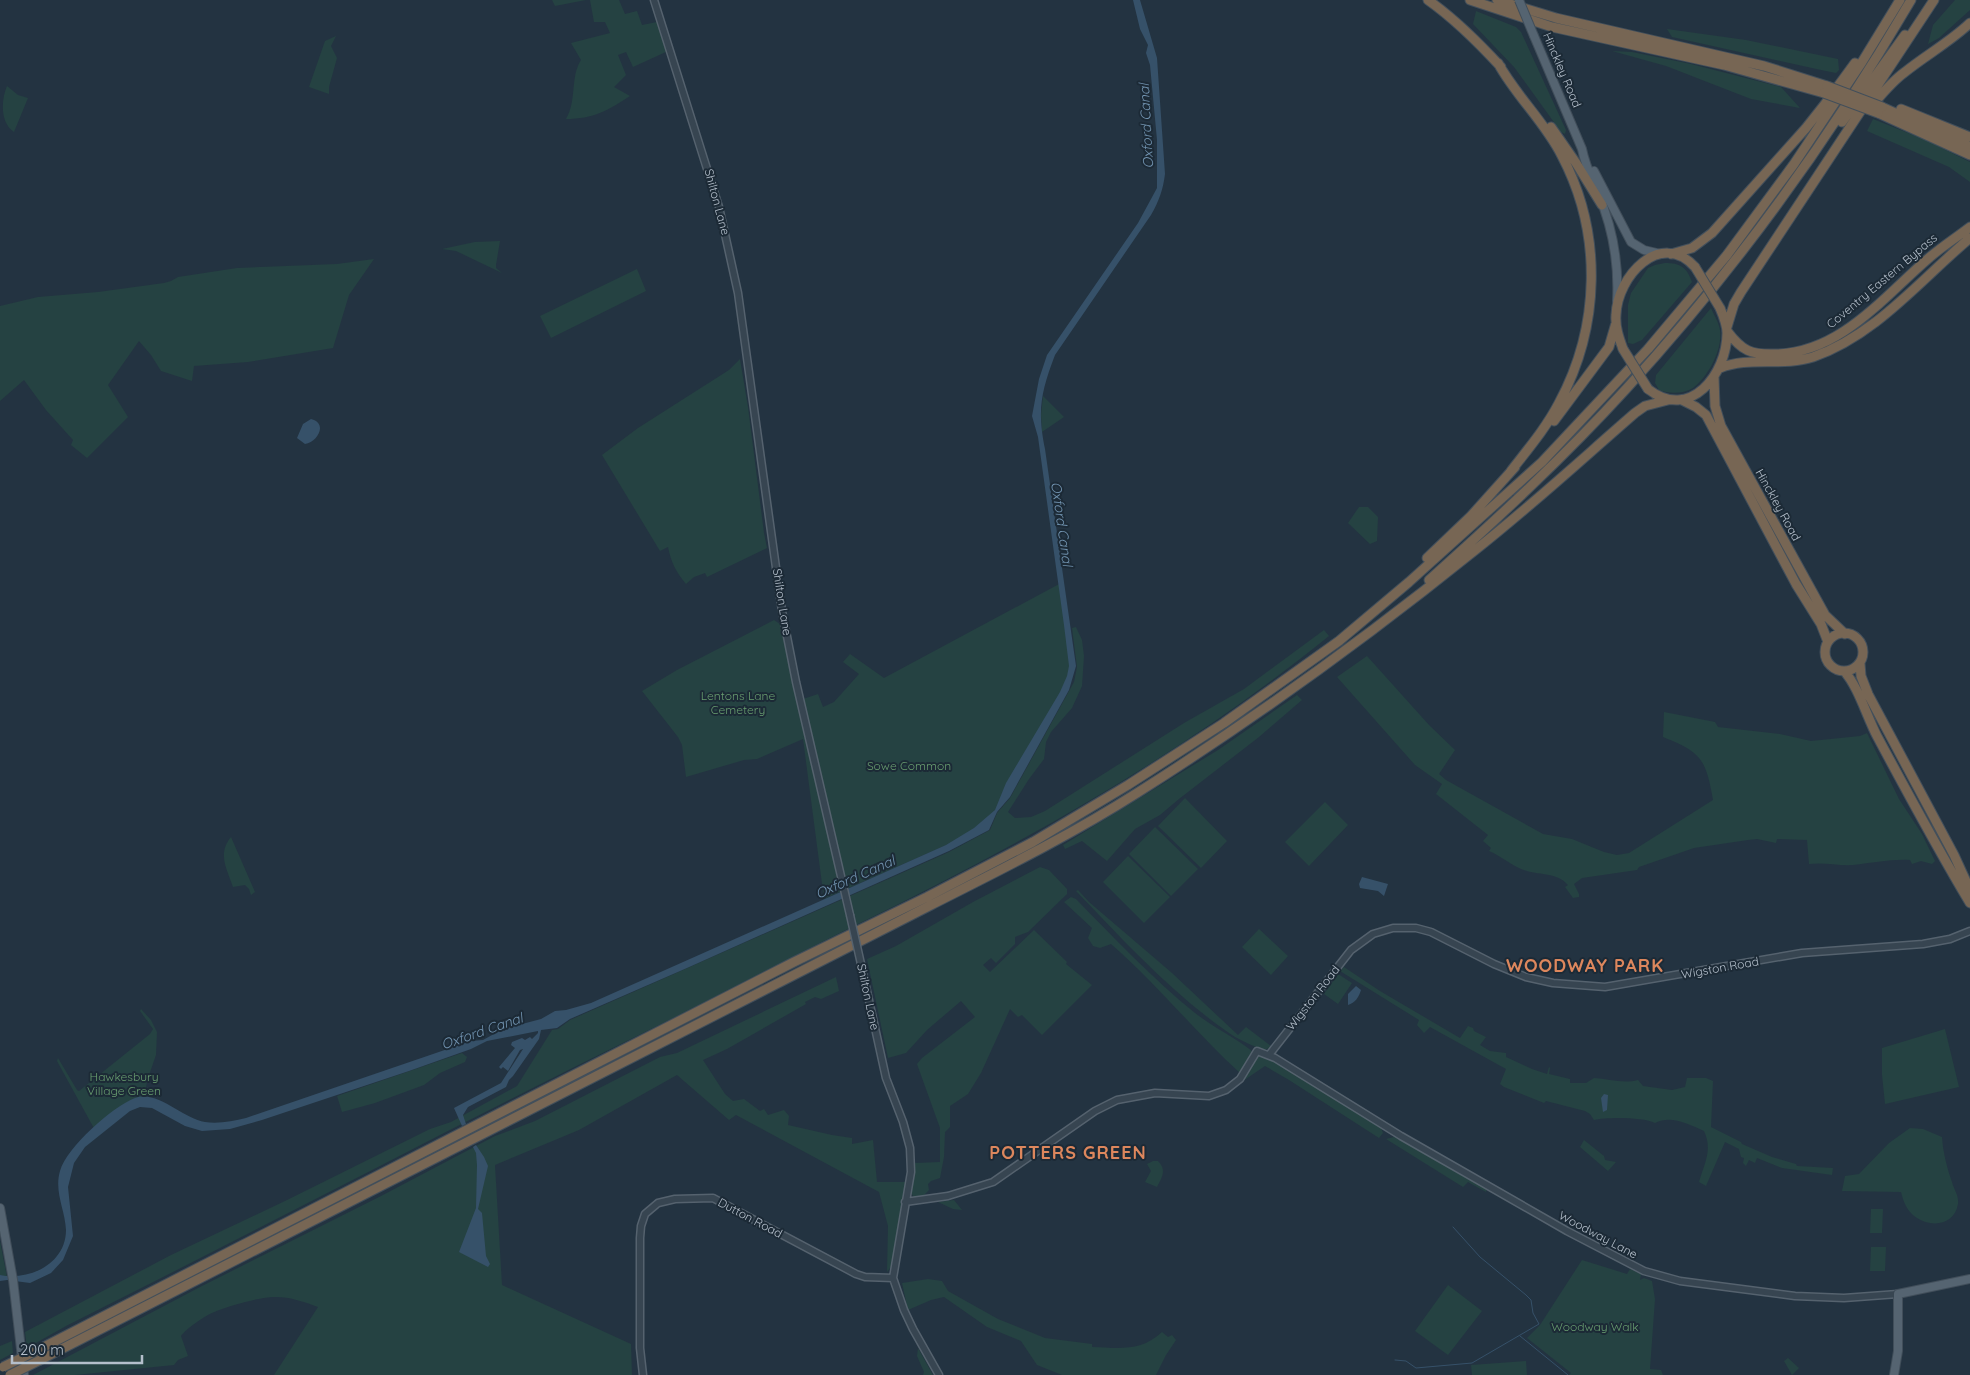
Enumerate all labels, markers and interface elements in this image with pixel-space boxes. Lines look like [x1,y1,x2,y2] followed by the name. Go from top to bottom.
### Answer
[1540,30,1585,110] street label: Hinckley Road
[1135,81,1157,169] water label: Oxford Canal
[701,167,734,237] street label: Shilton Lane
[1823,230,1940,331] street label: Coventry Eastern Bypass
[1752,466,1804,543] street label: Hinckley Road
[1047,481,1077,569] water label: Oxford Canal
[770,567,795,637] street label: Shilton Lane
[701,688,775,717] park label: Lentons Lane Cemetery
[867,758,951,773] park label: Sowe Common
[812,851,899,903] water label: Oxford Canal
[1680,953,1760,982] street label: Wigston Road
[1506,954,1664,977] district label: WOODWAY PARK
[854,962,883,1032] street label: Shilton Lane
[1283,962,1343,1033] street label: Wigston Road
[439,1008,527,1053] water label: Oxford Canal
[87,1069,161,1098] park label: Hawkesbury Village Green
[989,1141,1147,1164] district label: POTTERS GREEN
[715,1194,785,1241] street label: Dutton Road
[1556,1208,1640,1262] street label: Woodway Lane
[1551,1319,1639,1334] park label: Woodway Walk
[12,1332,142,1364] scale bar
[20,1340,64,1359] text: 200 m

